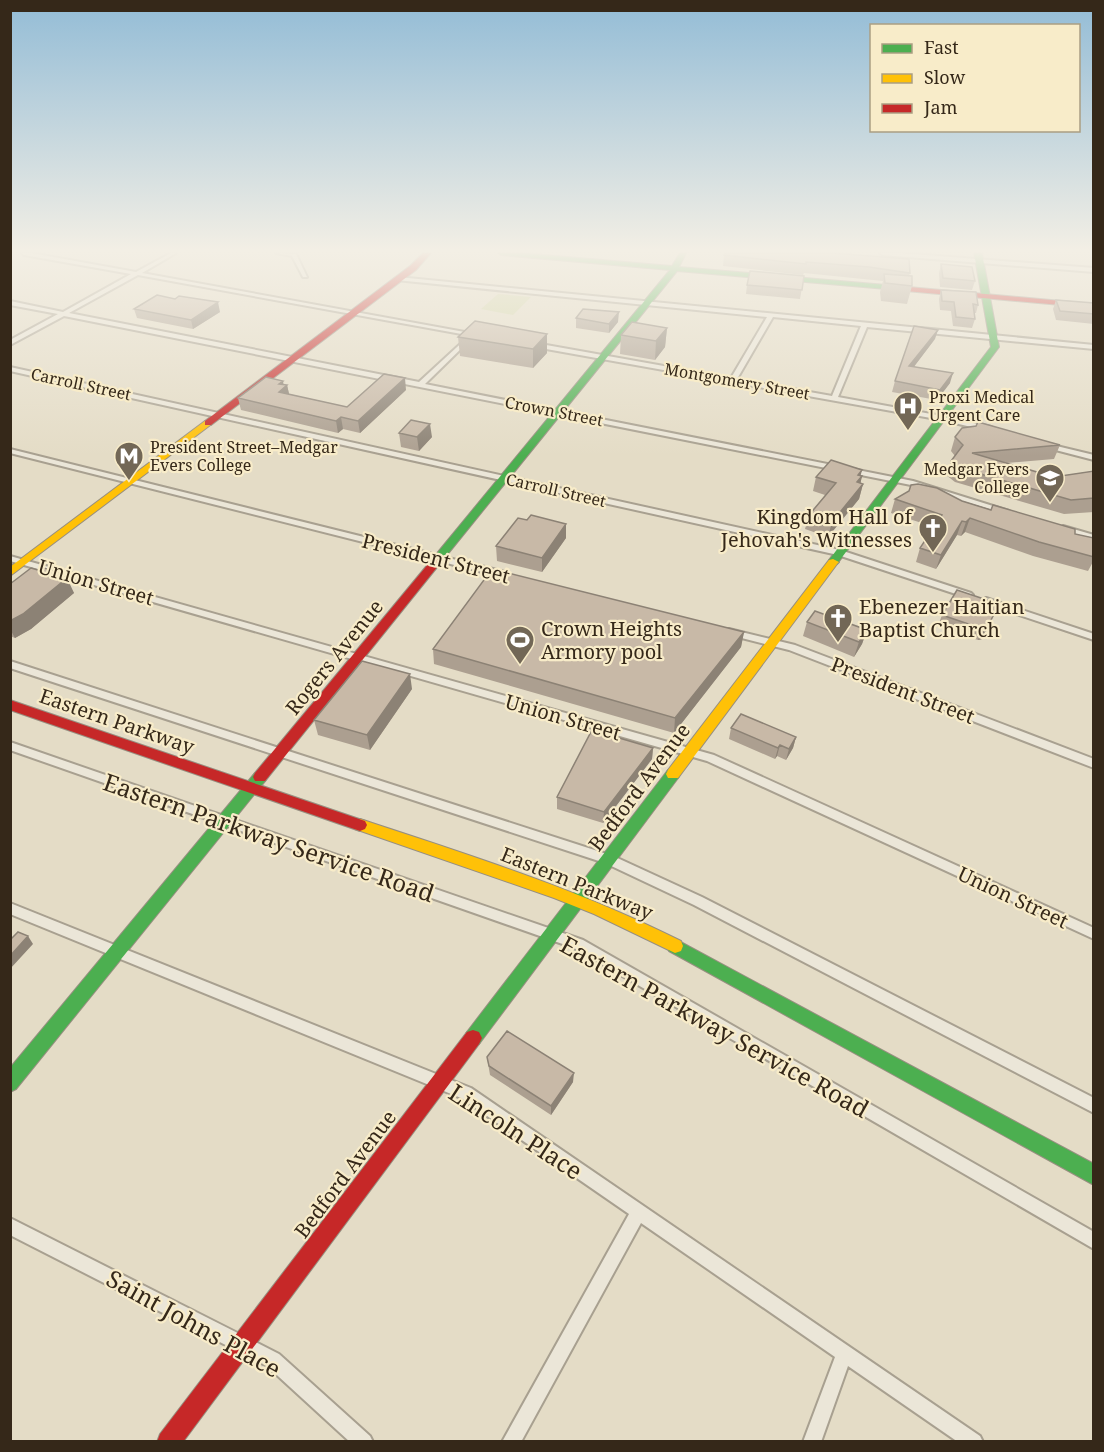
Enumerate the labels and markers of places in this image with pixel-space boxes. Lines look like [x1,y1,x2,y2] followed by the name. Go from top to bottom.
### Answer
[929,386,1034,426] place label: Proxi Medical Urgent Care
[892,390,924,432] hospital icon: Proxi Medical Urgent Care
[150,436,338,476] place label: President Street–Medgar Evers College
[113,440,145,482] metro station icon: President Street–Medgar Evers College
[924,458,1029,498] place label: Medgar Evers College
[1034,462,1066,504] school or university icon: Medgar Evers College
[720,503,914,553] place label: Kingdom Hall of Jehovah's Witnesses
[917,512,949,554] church icon: Kingdom Hall of Jehovah's Witnesses
[859,593,1025,643] place label: Ebenezer Haitian Baptist Church
[822,602,854,644] church icon: Ebenezer Haitian Baptist Church
[541,615,682,665] place label: Crown Heights Armory pool
[504,624,536,666] sports icon: Crown Heights Armory pool

